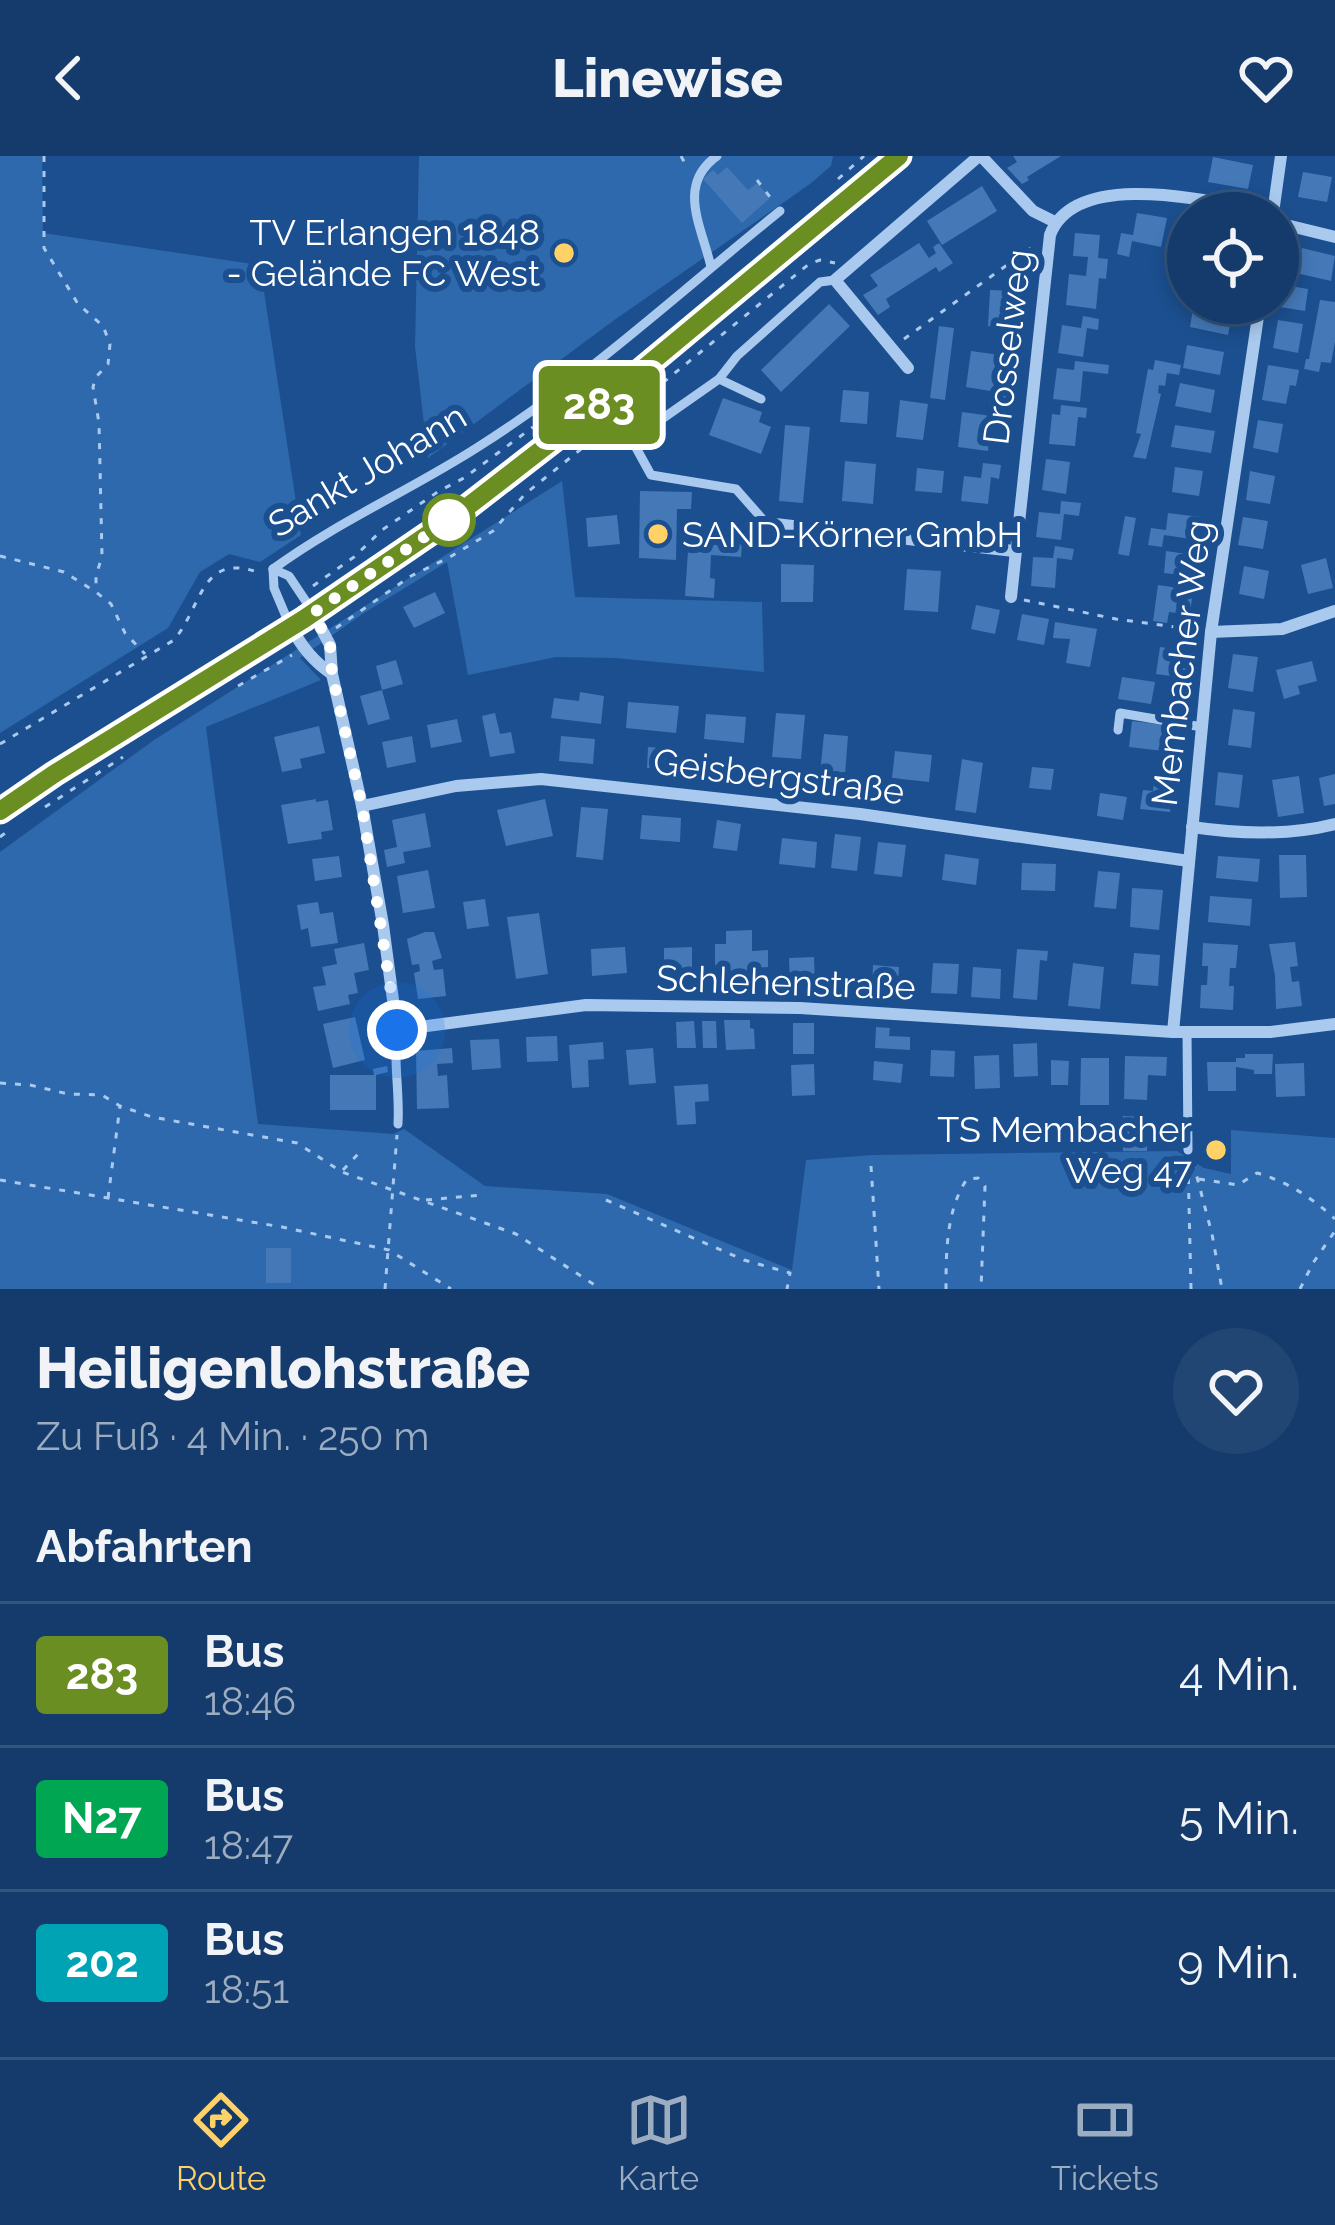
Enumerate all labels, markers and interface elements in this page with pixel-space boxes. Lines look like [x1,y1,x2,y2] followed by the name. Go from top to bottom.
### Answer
[36,45,102,111] icon: back
[1233,45,1299,111] icon: heart
[552,46,783,110] text: Linewise
[1167,192,1299,324] map controls
[1167,192,1299,324] button: locate
[226,211,540,294] place label: TV Erlangen 1848 - Gelände FC West
[551,240,577,266] marker: TV Erlangen 1848 - Gelände FC West
[974,247,1040,447] street label: Drosselweg
[530,366,668,444] line badge: 283
[563,380,635,429] text: 283
[261,395,473,545] street label: Sankt Johann
[424,495,474,545] unlabelled marker
[682,513,1023,555] place label: SAND-Körner GmbH
[1143,518,1219,808] street label: Membacher Weg
[645,521,671,547] marker: SAND-Körner GmbH
[651,740,907,812] street label: Geisbergstraße
[656,956,916,1008] street label: Schlehenstraße
[367,1000,427,1060] your location
[937,1108,1192,1191] place label: TS Membacher Weg 47
[1203,1137,1229,1163] marker: TS Membacher Weg 47
[1173,1328,1299,1454] button: heart
[36,1334,530,1401] text: Heiligenlohstraße
[36,1413,429,1459] text: Zu Fuß · 4 Min. · 250 m
[36,1520,253,1573] text: Abfahrten
[204,1625,285,1678] text: Bus
[1179,1648,1299,1701] text: 4 Min.
[66,1650,138,1699] text: 283
[204,1678,296,1724] text: 18:46
[204,1769,285,1822] text: Bus
[1179,1792,1299,1845] text: 5 Min.
[62,1794,142,1843] text: N27
[204,1822,293,1868] text: 18:47
[204,1913,285,1966] text: Bus
[1177,1936,1299,1989] text: 9 Min.
[65,1938,139,1987] text: 202
[204,1966,289,2012] text: 18:51
[176,2087,266,2198] tab: Route
[618,2087,699,2198] tab: Karte
[1051,2087,1159,2198] tab: Tickets

